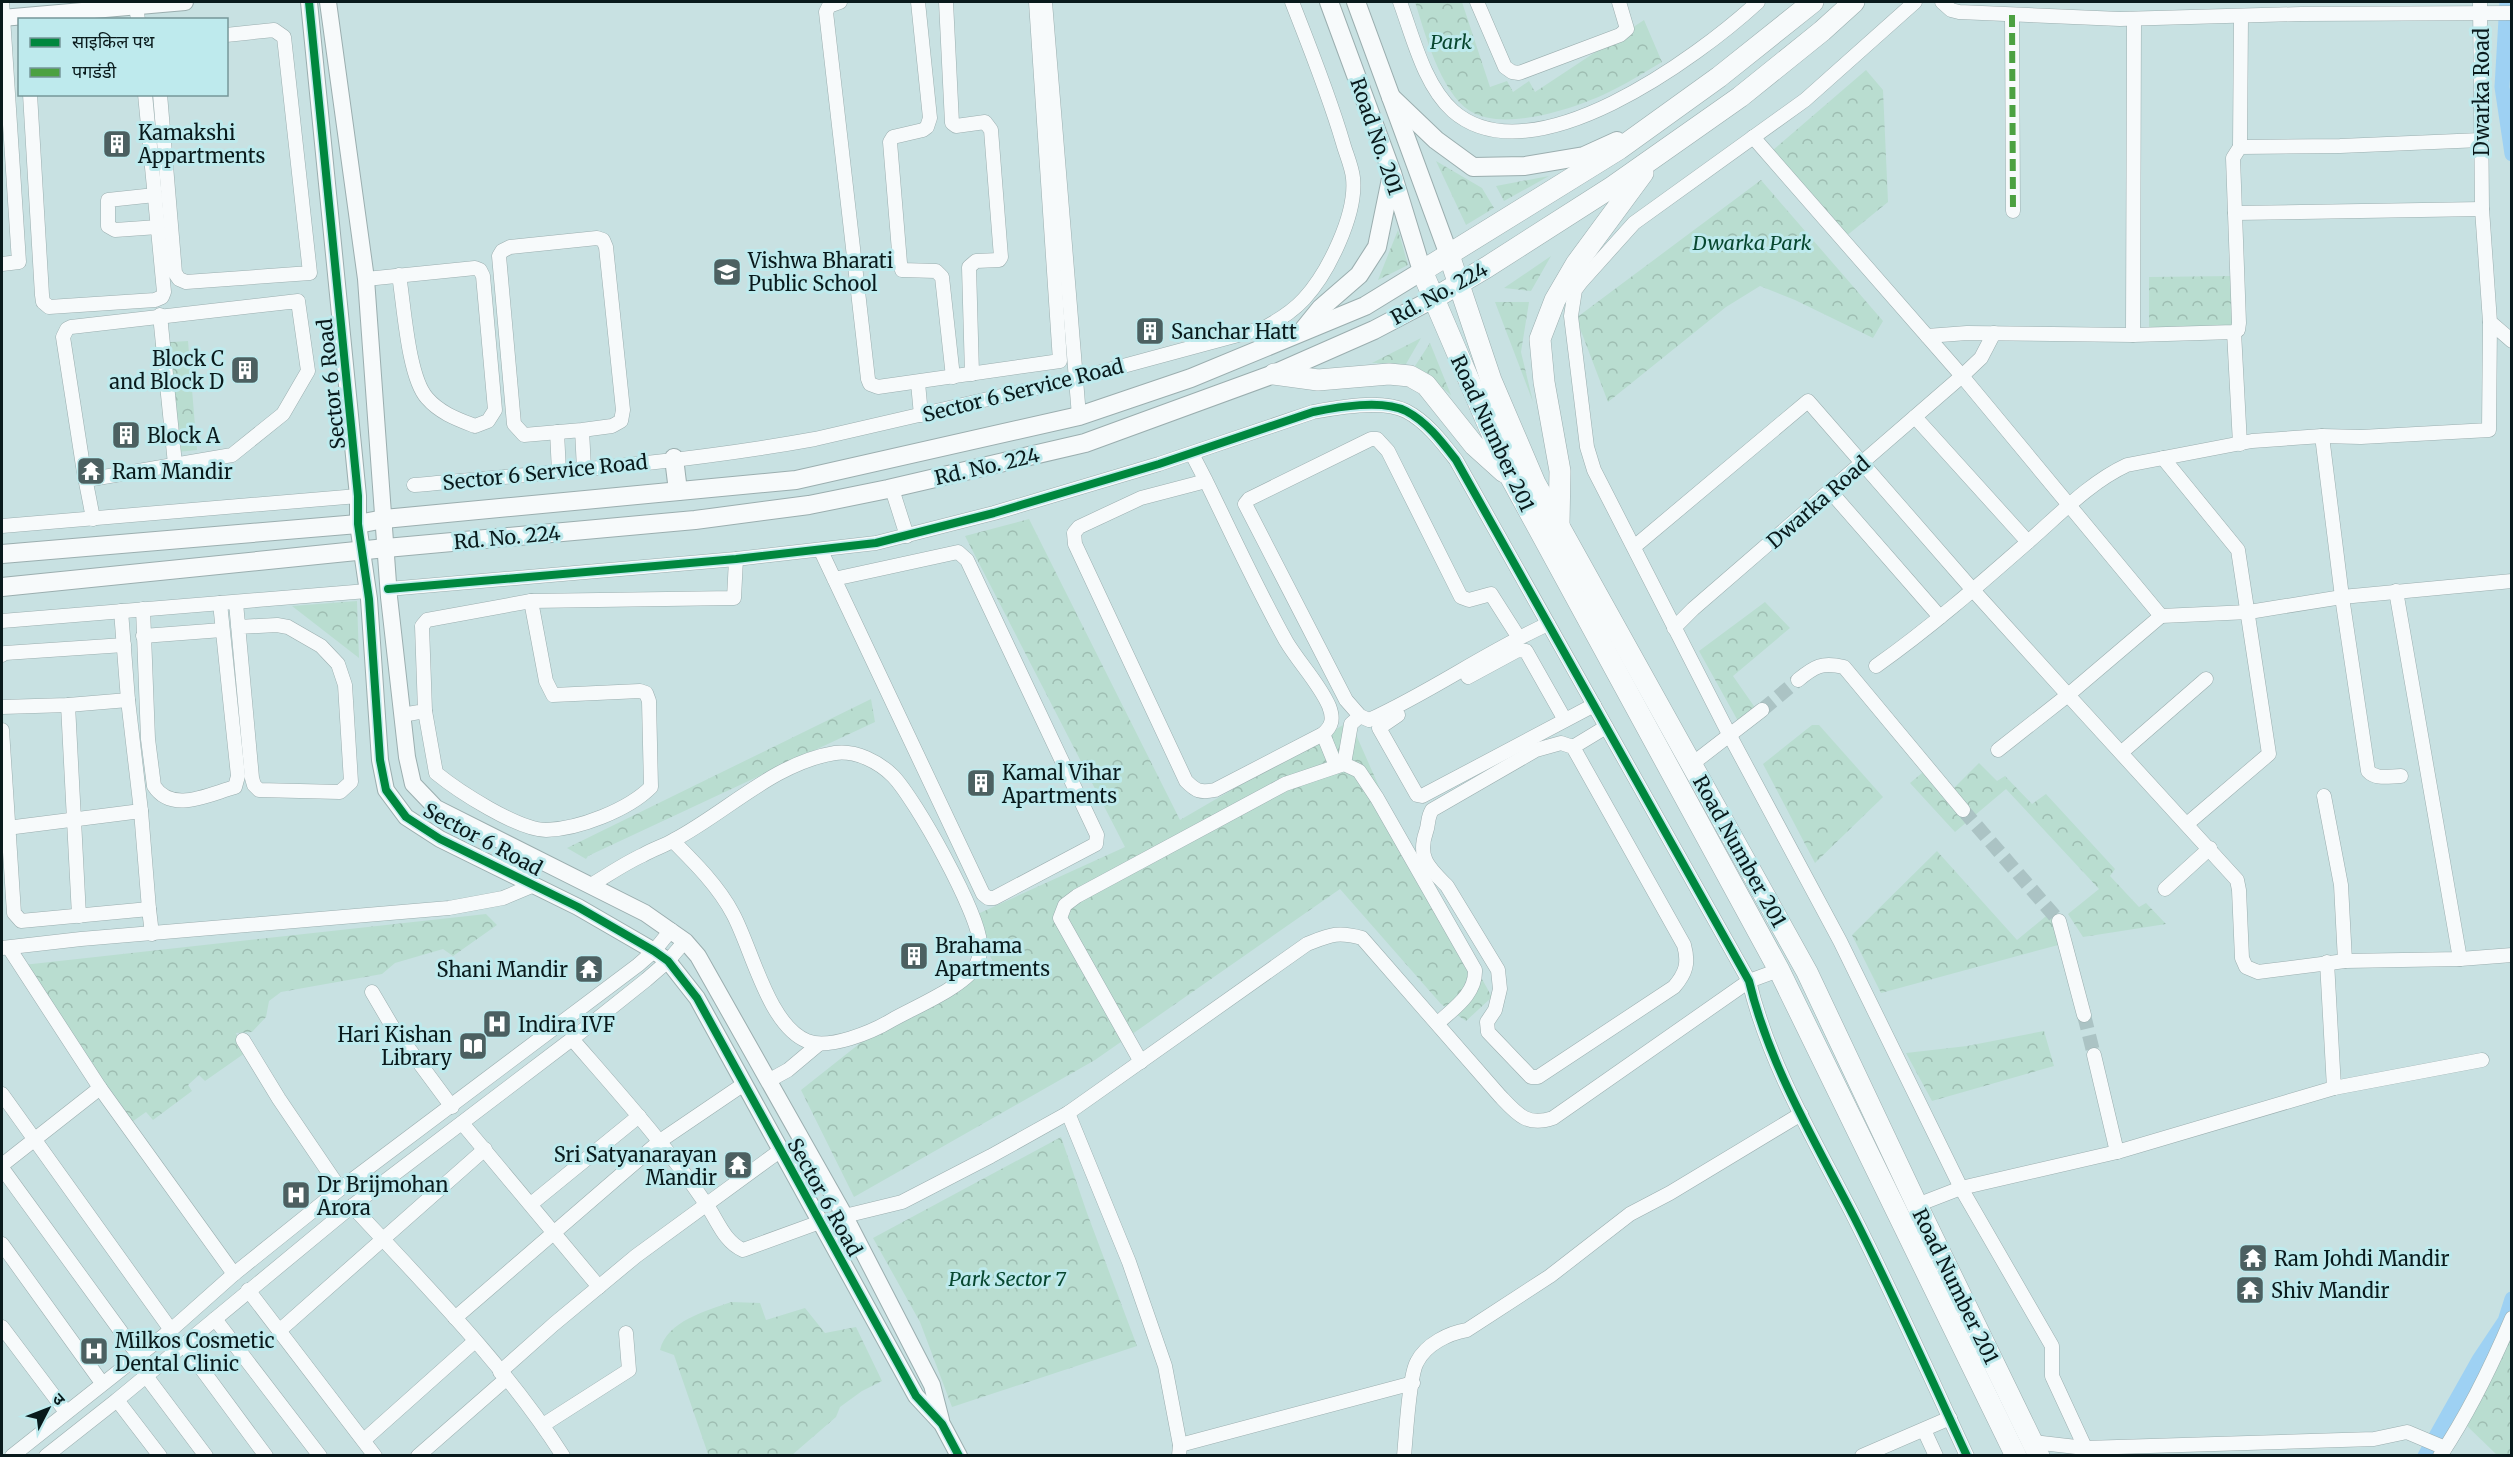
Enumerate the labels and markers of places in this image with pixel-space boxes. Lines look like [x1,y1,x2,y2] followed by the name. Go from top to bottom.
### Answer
[137,120,265,168] place label: Kamakshi Appartments
[101,128,133,160] building icon: Kamakshi Appartments
[747,248,893,296] place label: Vishwa Bharati Public School
[711,256,743,288] school or university icon: Vishwa Bharati Public School
[1134,315,1166,347] building icon: Sanchar Hatt
[1171,319,1297,344] place label: Sanchar Hatt
[109,346,224,394] place label: Block C and Block D
[229,354,261,386] building icon: Block C and Block D
[110,419,142,451] building icon: Block A
[147,423,221,448] place label: Block A
[75,455,107,487] temple icon: Ram Mandir
[112,459,233,484] place label: Ram Mandir
[1001,760,1121,808] place label: Kamal Vihar Apartments
[965,767,997,799] building icon: Kamal Vihar Apartments
[934,933,1050,981] place label: Brahama Apartments
[898,940,930,972] building icon: Brahama Apartments
[573,953,605,985] temple icon: Shani Mandir
[436,957,568,982] place label: Shani Mandir
[481,1008,513,1040] hospital icon: Indira IVF
[518,1012,615,1037] place label: Indira IVF
[338,1022,452,1070] place label: Hari Kishan Library
[457,1030,489,1062] library icon: Hari Kishan Library
[554,1142,717,1190] place label: Sri Satyanarayan Mandir
[722,1149,754,1181] temple icon: Sri Satyanarayan Mandir
[316,1172,449,1220] place label: Dr Brijmohan Arora
[280,1179,312,1211] hospital icon: Dr Brijmohan Arora
[2237,1242,2269,1274] temple icon: Ram Johdi Mandir
[2274,1246,2449,1271] place label: Ram Johdi Mandir
[2234,1274,2266,1306] temple icon: Shiv Mandir
[2271,1278,2390,1303] place label: Shiv Mandir
[115,1328,275,1376] place label: Milkos Cosmetic Dental Clinic
[78,1335,110,1367] hospital icon: Milkos Cosmetic Dental Clinic

